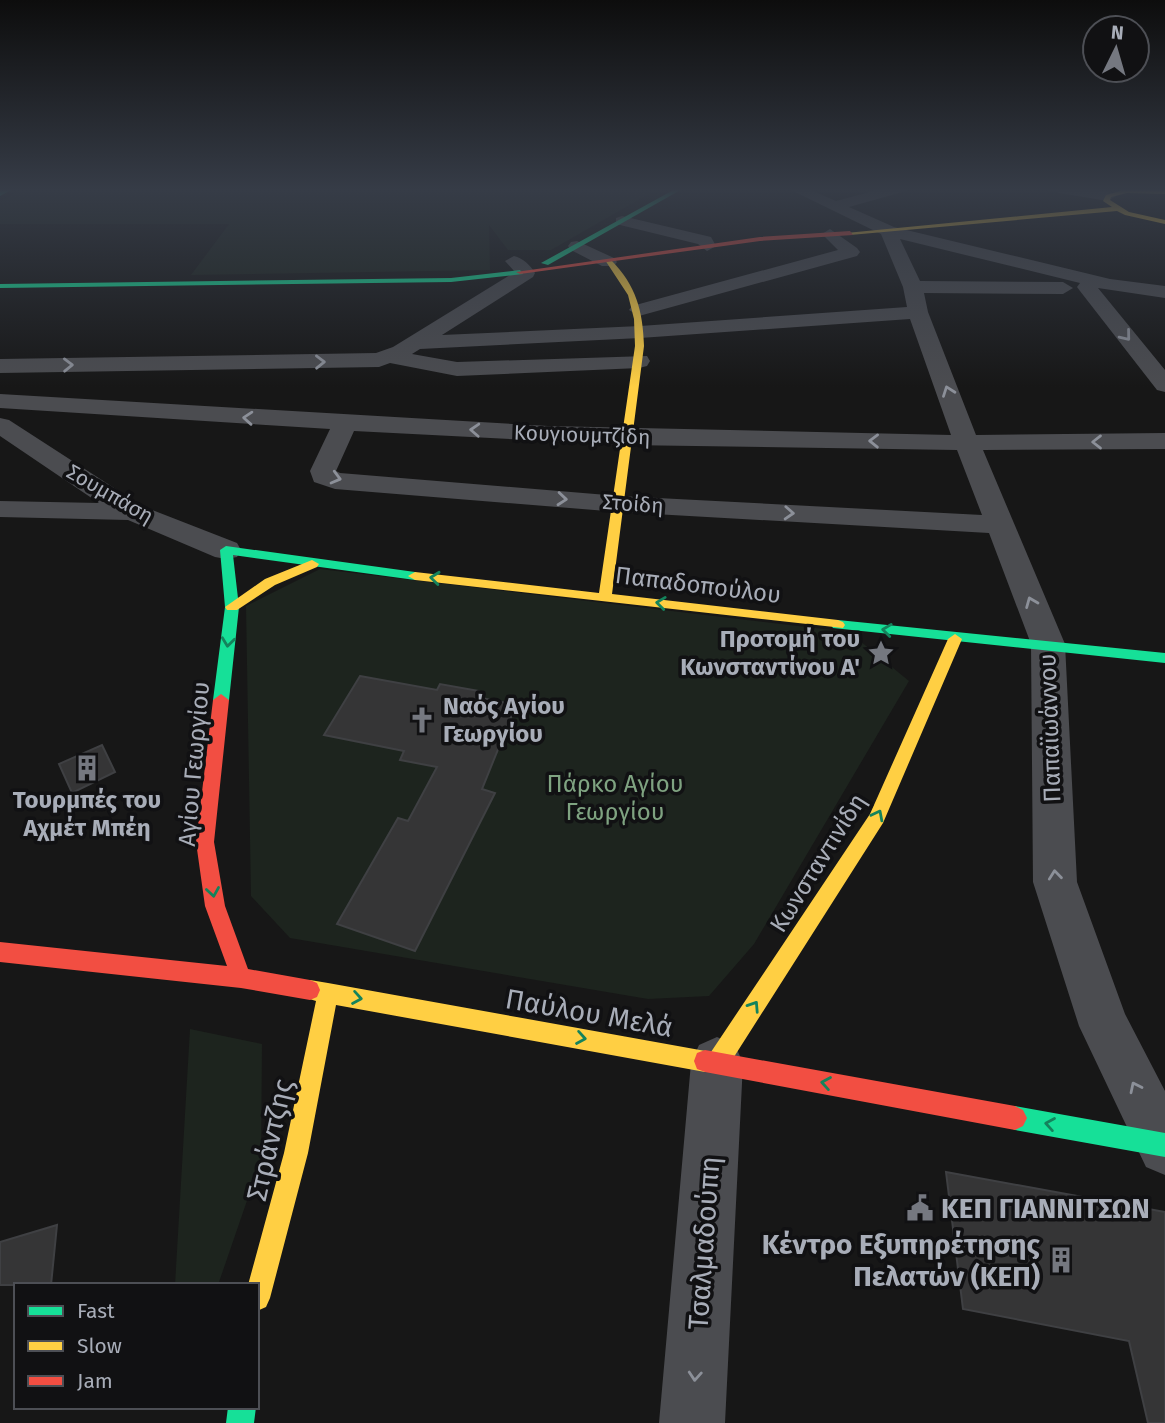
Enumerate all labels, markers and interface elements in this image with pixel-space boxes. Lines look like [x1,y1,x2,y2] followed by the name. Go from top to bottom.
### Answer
[1081,14,1151,84] north arrow
[1110,21,1125,45] text: N
[1118,327,1130,340] one-way arrow
[315,354,326,370] one-way arrow
[63,357,74,373] one-way arrow
[942,385,956,397] one-way arrow
[243,411,254,426] one-way arrow
[513,420,651,450] street label: Κουγιουμτζίδη
[470,423,481,438] one-way arrow
[868,434,879,449] one-way arrow
[1091,434,1102,450] one-way arrow
[62,459,158,529] street label: Σουμπάση
[329,470,341,485] one-way arrow
[601,489,665,519] street label: Στοίδη
[557,491,568,506] one-way arrow
[784,505,795,520] one-way arrow
[614,561,782,609] street label: Παπαδοπούλου
[429,570,441,585] one-way arrow
[656,596,667,611] one-way arrow
[1026,597,1040,609] one-way arrow
[881,623,893,638] one-way arrow
[680,625,860,681] place label: Προτομή του Κωνσταντίνου Α'
[221,636,236,648] one-way arrow
[866,638,896,668] place icon: Προτομή του Κωνσταντίνου Α'
[1033,653,1067,803] street label: Παπαϊωάννου
[173,680,215,848] street label: Αγίου Γεωργίου
[443,692,565,748] place label: Ναός Αγίου Γεωργίου
[407,705,437,735] church icon: Ναός Αγίου Γεωργίου
[72,753,102,783] building icon: Τουρμπές του Αχμέτ Μπέη
[546,770,684,826] park label: Πάρκο Αγίου Γεωργίου
[13,786,161,842] place label: Τουρμπές του Αχμέτ Μπέη
[764,788,872,938] street label: Κωνσταντινίδη
[869,810,883,822] one-way arrow
[1048,869,1063,881] one-way arrow
[205,886,220,898] one-way arrow
[503,982,675,1044] street label: Παύλου Μελά
[351,990,363,1005] one-way arrow
[746,1001,759,1014] one-way arrow
[575,1030,587,1045] one-way arrow
[240,1076,300,1204] street label: Στράντζης
[820,1076,832,1091] one-way arrow
[1130,1082,1144,1094] one-way arrow
[1044,1117,1056,1132] one-way arrow
[681,1155,727,1331] street label: Τσαλμαδούπη
[941,1192,1150,1225] place label: ΚΕΠ ΓΙΑΝΝΙΤΣΩΝ
[905,1193,935,1223] public building icon: ΚΕΠ ΓΙΑΝΝΙΤΣΩΝ
[762,1228,1041,1293] place label: Κέντρο Εξυπηρέτησης Πελατών (ΚΕΠ)
[1046,1245,1076,1275] building icon: Κέντρο Εξυπηρέτησης Πελατών (ΚΕΠ)
[14,1283,259,1409] legend
[77,1298,115,1324] text: Fast
[77,1333,122,1359] text: Slow
[77,1368,113,1394] text: Jam
[688,1371,703,1382] one-way arrow

